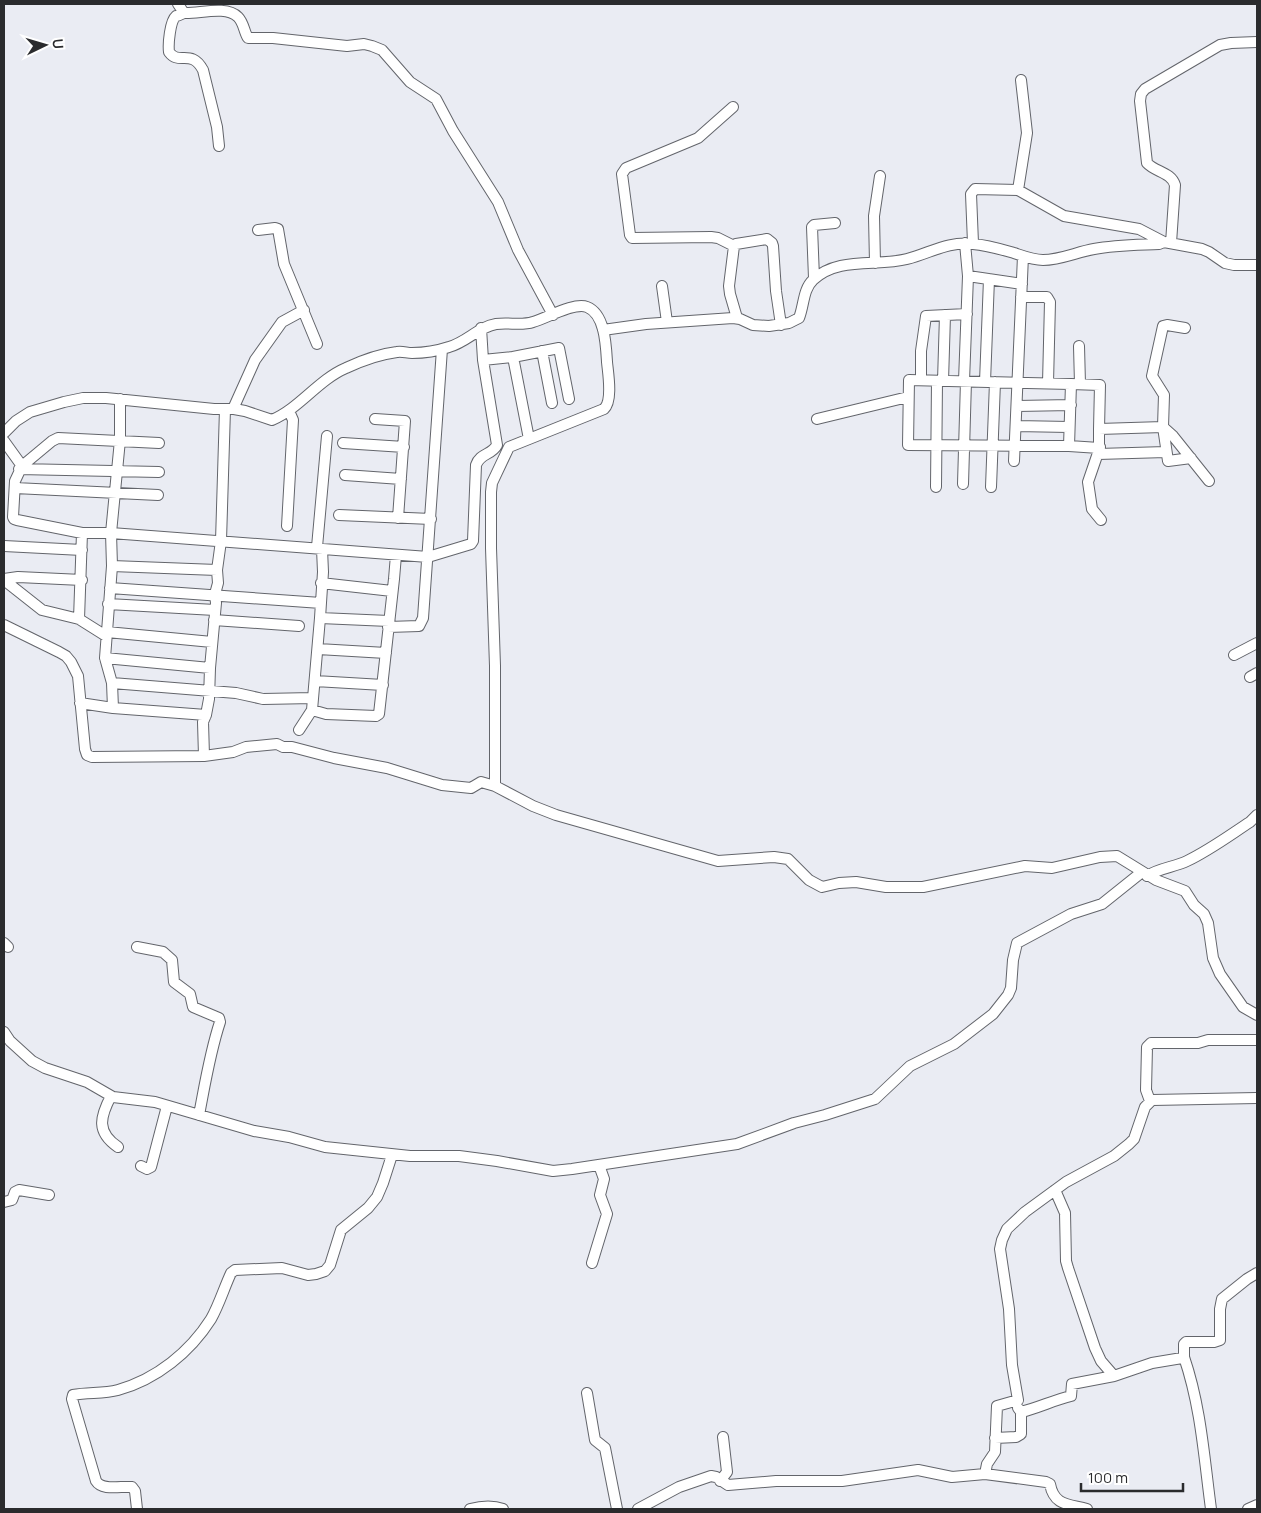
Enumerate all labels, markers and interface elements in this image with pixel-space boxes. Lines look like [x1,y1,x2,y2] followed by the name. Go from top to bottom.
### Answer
[20,20,70,70] north arrow
[49,38,68,50] text: U
[1081,1460,1184,1492] scale bar
[1088,1467,1128,1488] text: 100 m

